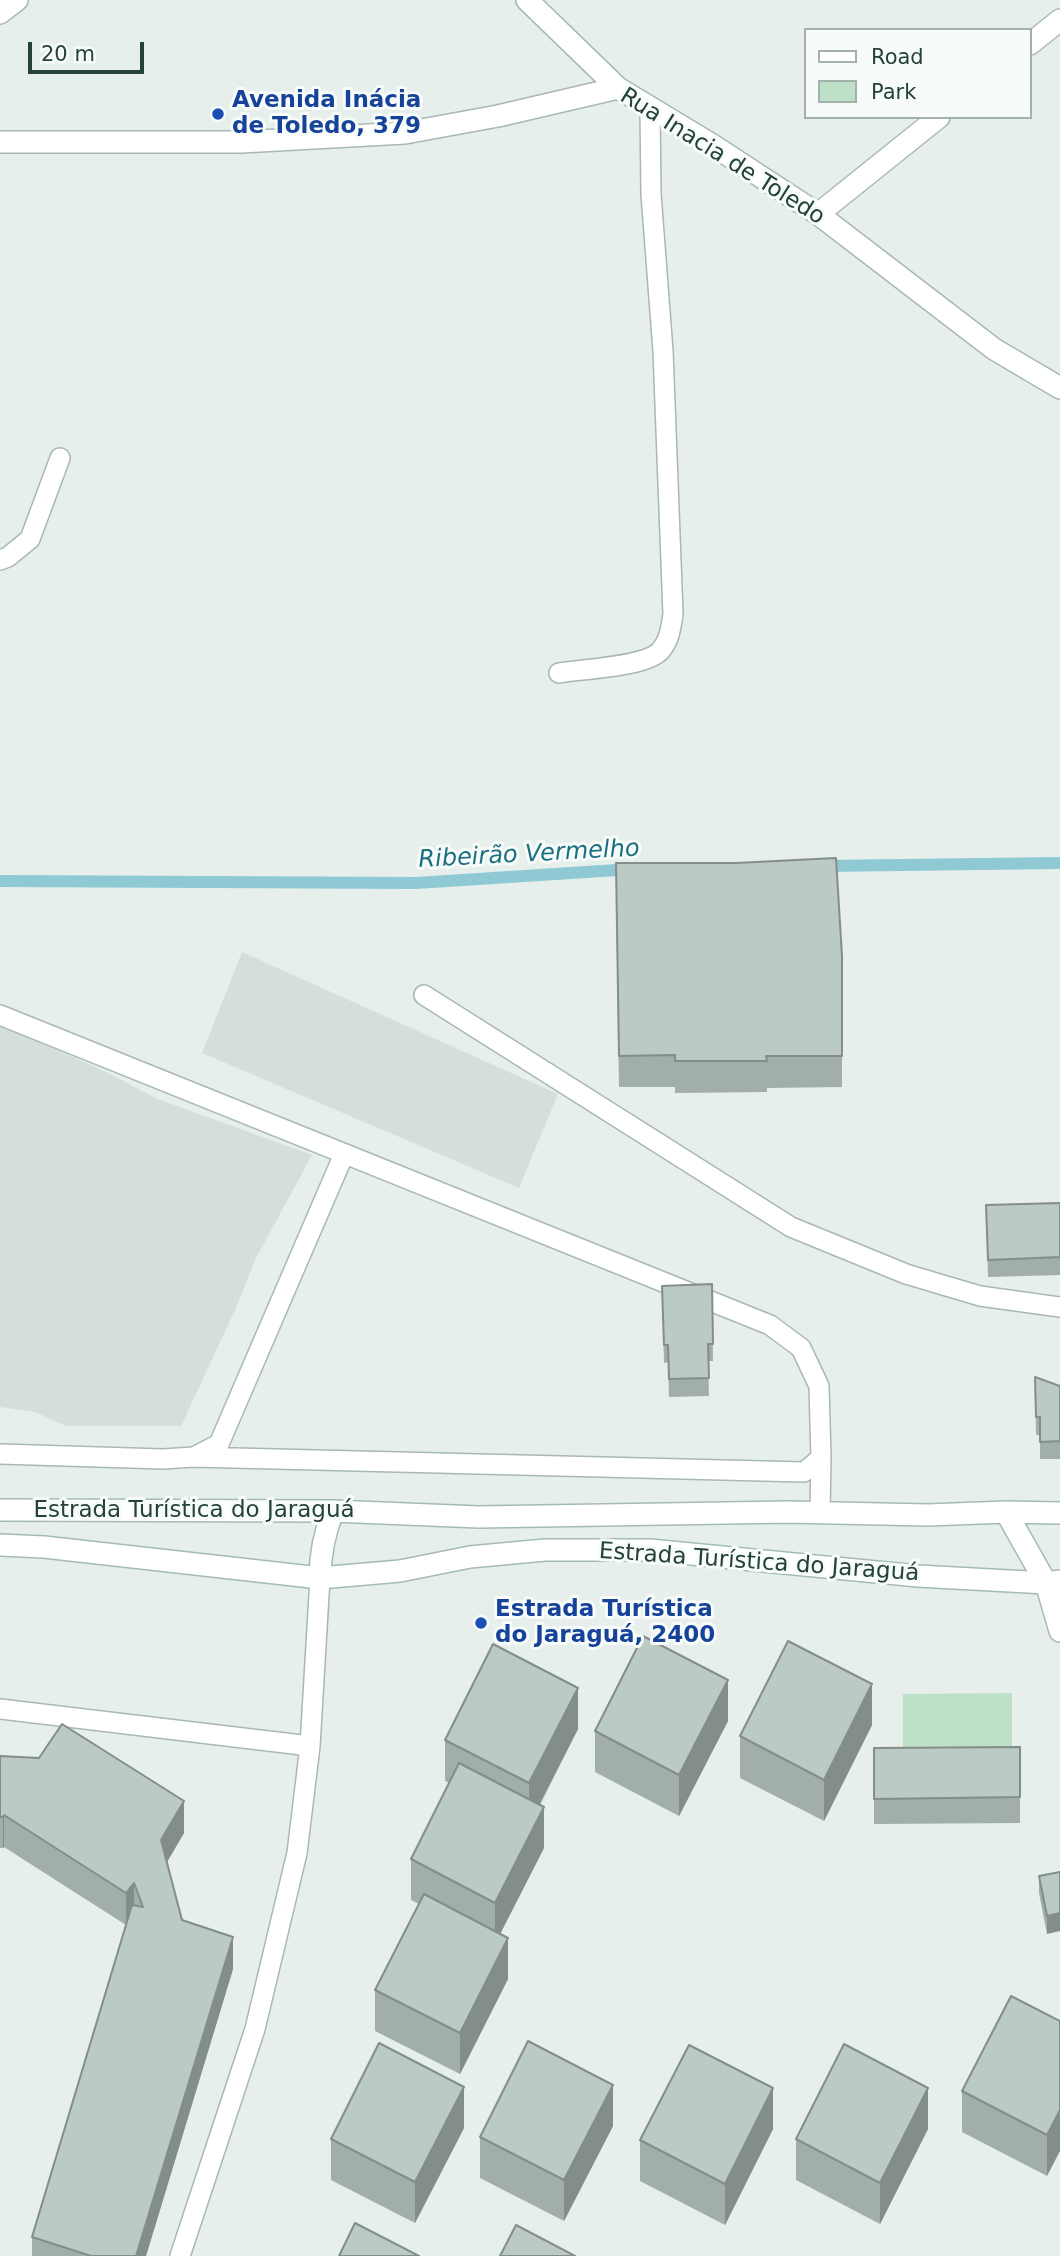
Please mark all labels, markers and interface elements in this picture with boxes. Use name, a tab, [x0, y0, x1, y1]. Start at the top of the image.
scale bar	[32, 28, 147, 72]
legend	[804, 28, 1032, 119]
text: 20 m	[41, 42, 95, 66]
text: Road	[871, 45, 924, 69]
text: Park	[871, 80, 916, 104]
street label: Rua Inacia de Toledo	[614, 83, 830, 231]
place label: Avenida Inácia de Toledo, 379	[232, 87, 421, 141]
marker: Avenida Inácia de Toledo, 379	[210, 106, 226, 122]
water label: Ribeirão Vermelho	[418, 835, 640, 875]
street label: Estrada Turística do Jaraguá	[33, 1497, 355, 1525]
street label: Estrada Turística do Jaraguá	[598, 1538, 920, 1588]
place label: Estrada Turística do Jaraguá, 2400	[495, 1596, 715, 1650]
marker: Estrada Turística do Jaraguá, 2400	[473, 1615, 489, 1631]

